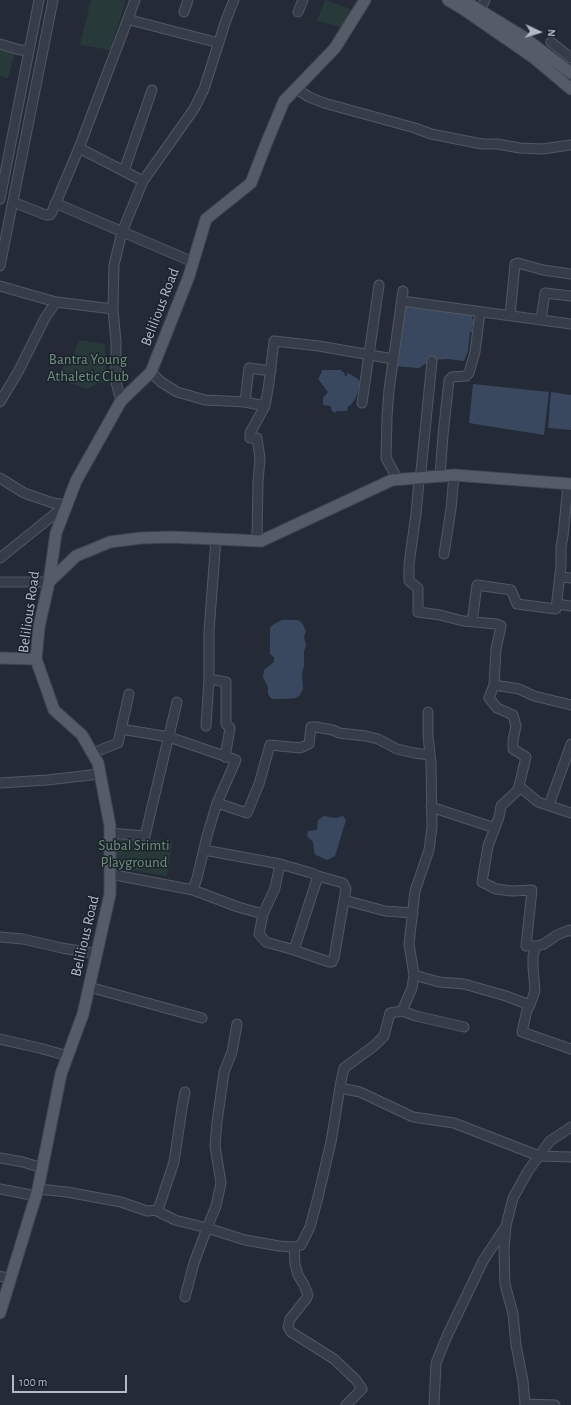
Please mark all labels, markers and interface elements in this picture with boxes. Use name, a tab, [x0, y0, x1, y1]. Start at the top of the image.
north arrow	[519, 12, 559, 52]
text: N	[546, 29, 557, 37]
street label: Belilious Road	[137, 265, 183, 349]
park label: Bantra Young Athaletic Club	[47, 350, 129, 385]
street label: Belilious Road	[14, 570, 44, 654]
park label: Subal Srimti Playground	[98, 836, 170, 871]
street label: Belilious Road	[67, 894, 103, 978]
scale bar	[14, 1367, 129, 1393]
text: 100 m	[19, 1376, 47, 1388]

